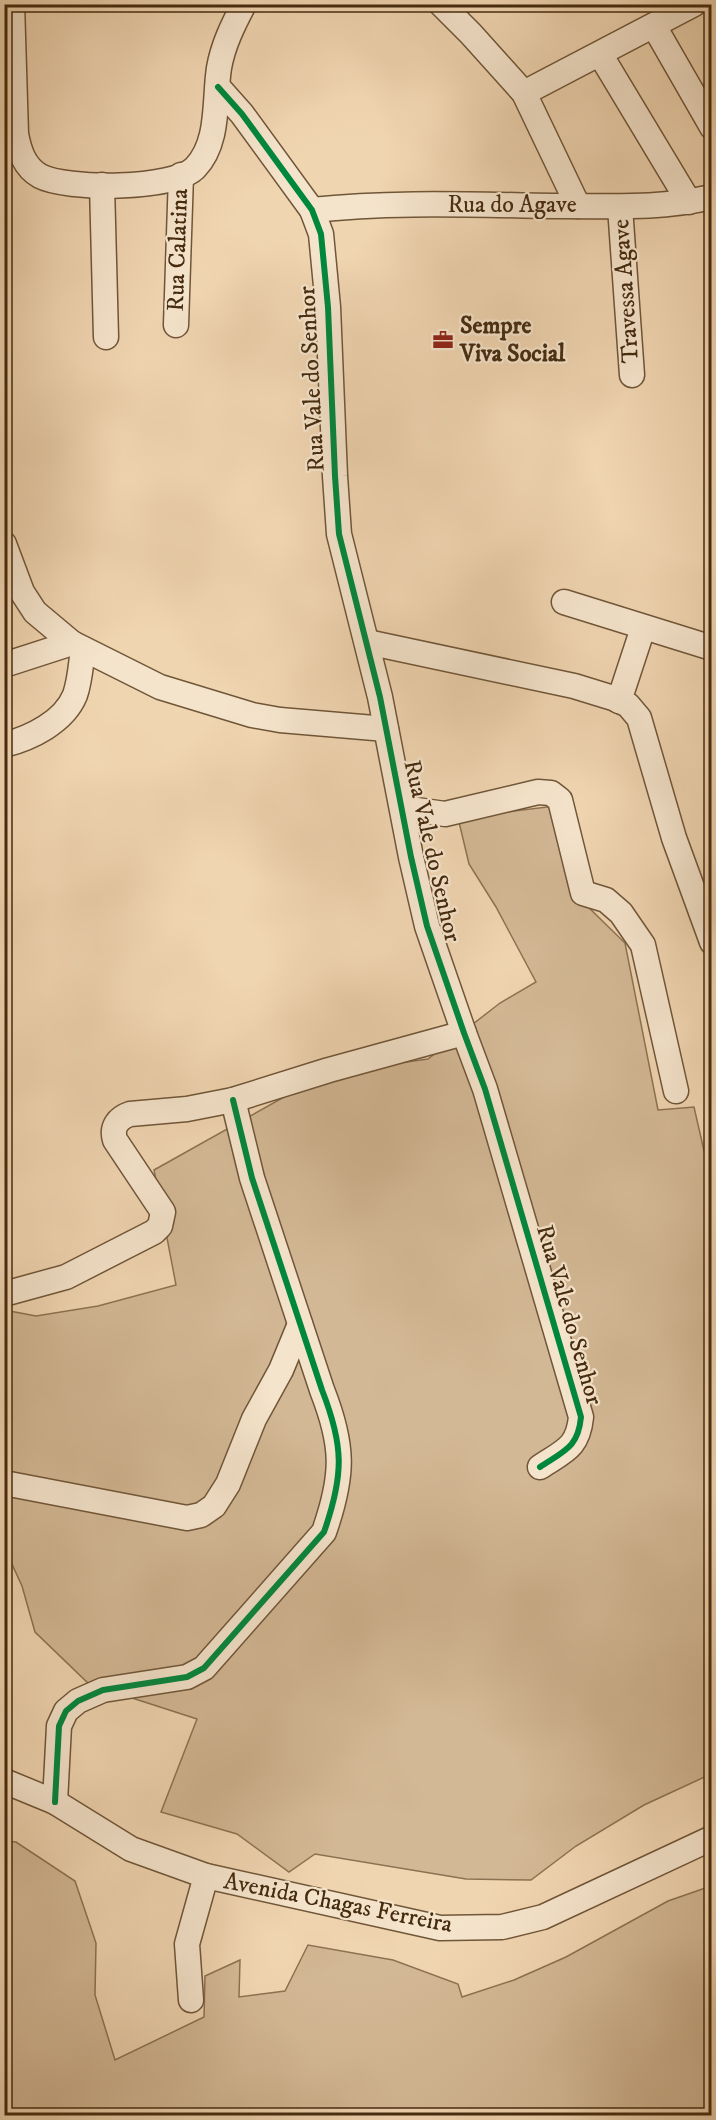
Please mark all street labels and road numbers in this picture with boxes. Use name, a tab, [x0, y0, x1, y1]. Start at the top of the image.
street label: Rua Calatina	[161, 187, 195, 312]
street label: Rua do Agave	[447, 190, 577, 220]
street label: Travessa Agave	[606, 218, 646, 364]
street label: Rua Vale do Senhor	[292, 285, 332, 473]
street label: Rua Vale do Senhor	[396, 757, 468, 945]
street label: Rua Vale do Senhor	[529, 1222, 609, 1409]
street label: Avenida Chagas Ferreira	[221, 1866, 456, 1940]

